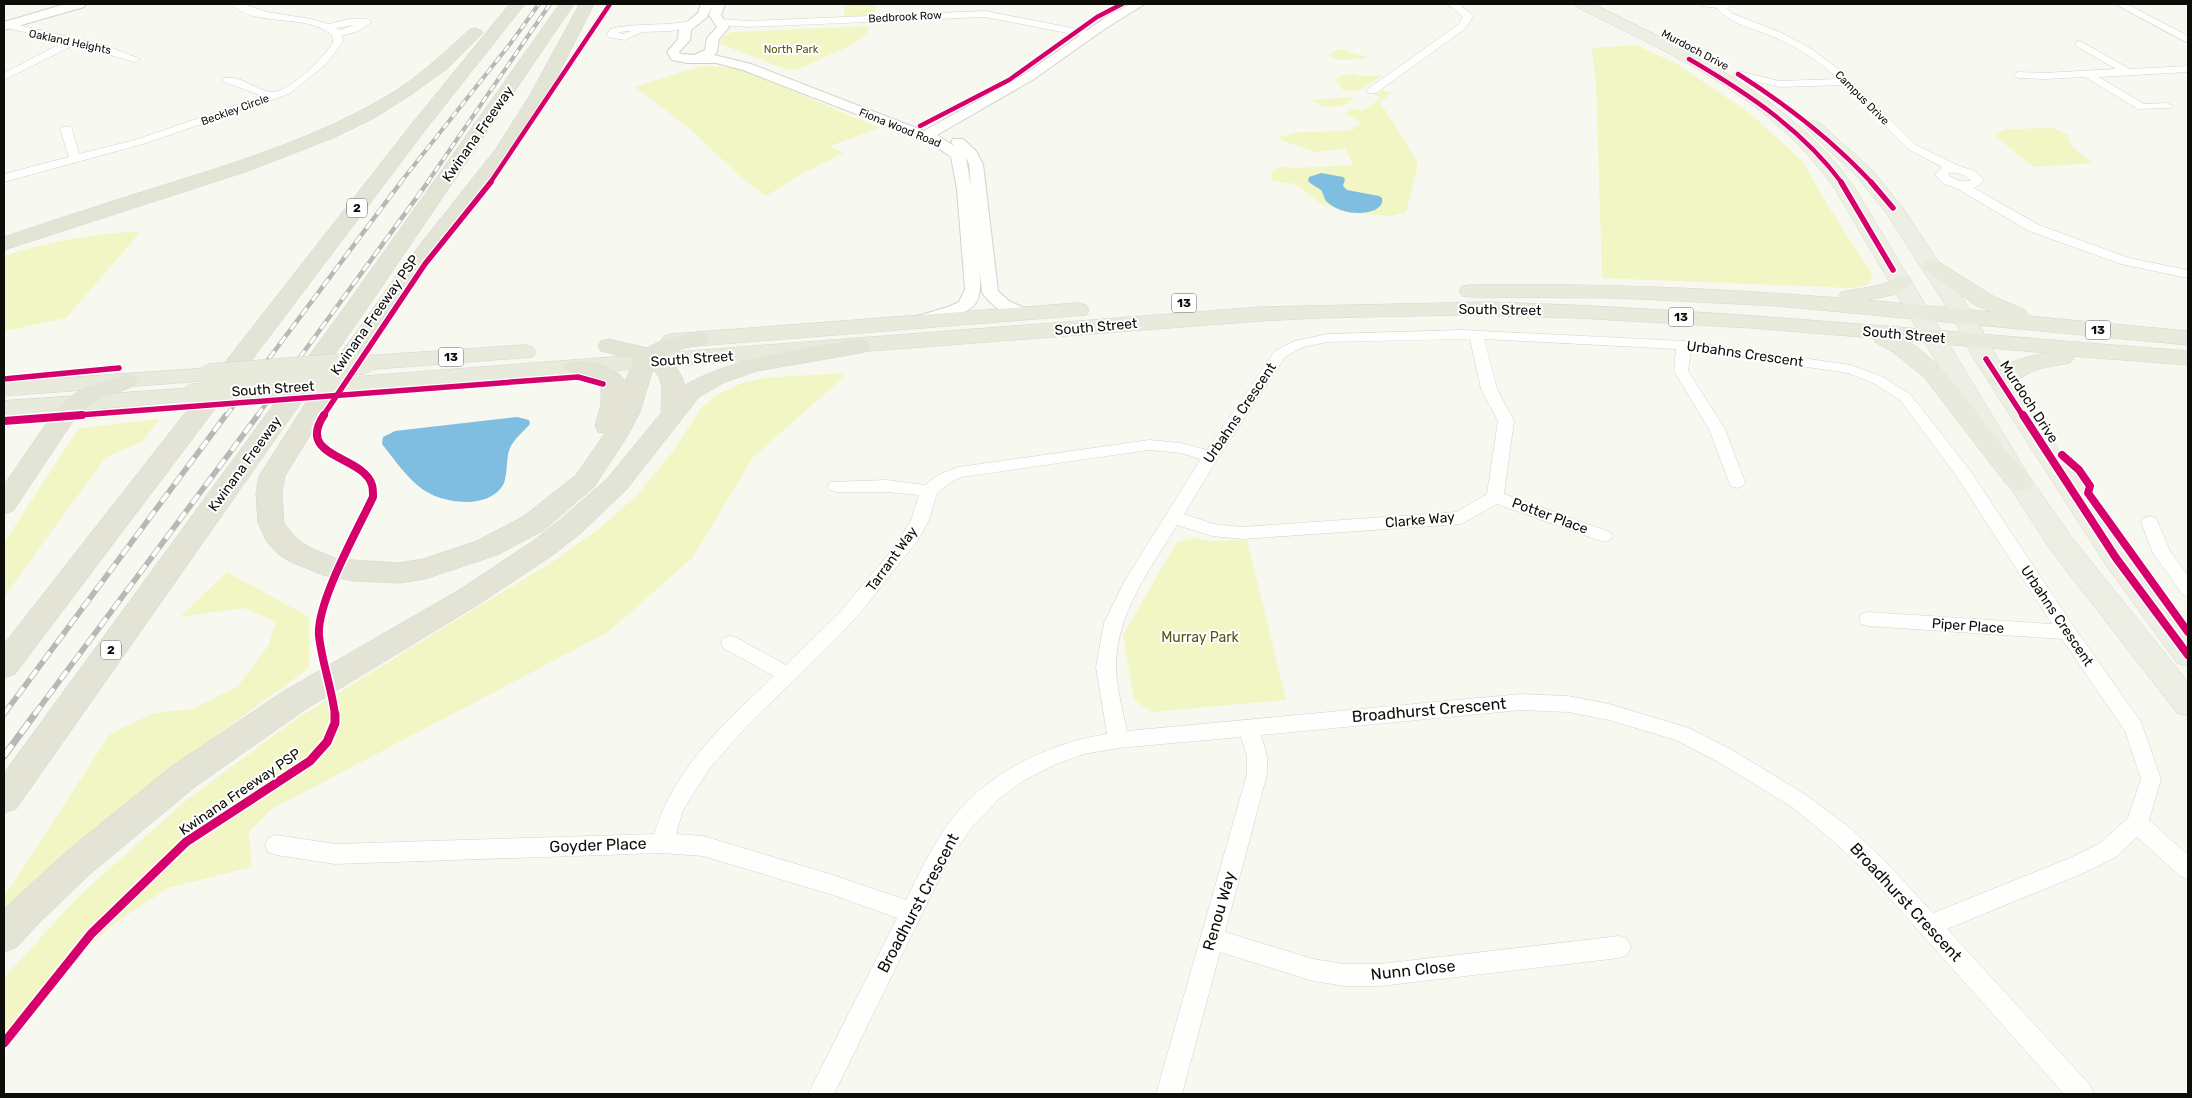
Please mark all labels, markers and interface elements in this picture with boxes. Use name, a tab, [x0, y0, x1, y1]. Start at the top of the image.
street label: Bedbrook Row	[868, 9, 942, 25]
street label: Oakland Heights	[28, 27, 113, 57]
street label: Murdoch Drive	[1659, 27, 1731, 73]
park label: North Park	[764, 43, 819, 56]
street label: Campus Drive	[1832, 68, 1892, 128]
street label: Kwinana Freeway	[439, 83, 518, 185]
street label: Beckley Circle	[199, 92, 271, 128]
street label: Fiona Wood Road	[857, 106, 943, 150]
road number: 2	[347, 198, 367, 218]
street label: Kwinana Freeway PSP	[327, 252, 423, 378]
road number: 13	[1172, 294, 1196, 312]
street label: South Street	[1458, 301, 1542, 319]
road number: 13	[1668, 308, 1694, 326]
street label: South Street	[1054, 315, 1139, 339]
road number: 13	[2086, 320, 2110, 340]
street label: South Street	[1862, 323, 1947, 347]
street label: Urbahns Crescent	[1686, 337, 1805, 371]
road number: 13	[438, 348, 464, 367]
street label: South Street	[650, 348, 735, 370]
street label: Murdoch Drive	[1996, 358, 2062, 446]
street label: Urbahns Crescent	[1200, 359, 1280, 467]
street label: South Street	[231, 378, 316, 400]
street label: Kwinana Freeway	[205, 413, 285, 515]
street label: Potter Place	[1510, 494, 1591, 538]
street label: Clarke Way	[1384, 508, 1456, 532]
street label: Tarrant Way	[863, 523, 921, 595]
street label: Urbahns Crescent	[2017, 562, 2097, 670]
street label: Piper Place	[1931, 615, 2005, 637]
park label: Murray Park	[1161, 629, 1240, 646]
road number: 2	[101, 640, 121, 660]
street label: Broadhurst Crescent	[1351, 694, 1507, 726]
street label: Kwinana Freeway PSP	[176, 745, 304, 839]
street label: Broadhurst Crescent	[873, 830, 963, 976]
street label: Goyder Place	[549, 834, 647, 856]
street label: Broadhurst Crescent	[1846, 839, 1966, 965]
street label: Renou Way	[1199, 869, 1239, 953]
street label: Nunn Close	[1370, 956, 1456, 984]

